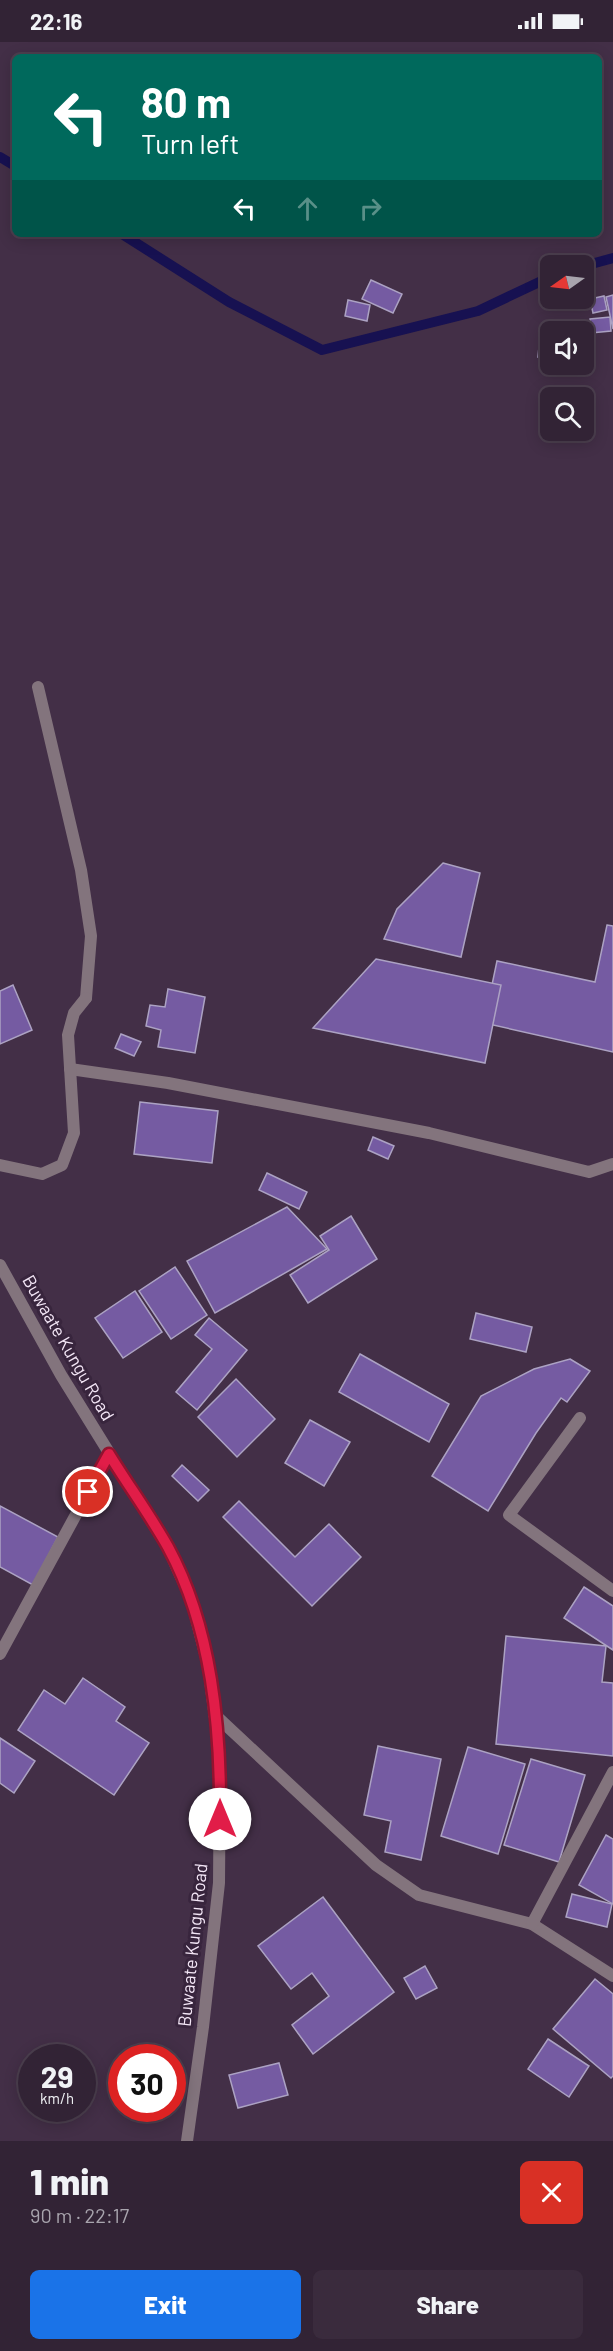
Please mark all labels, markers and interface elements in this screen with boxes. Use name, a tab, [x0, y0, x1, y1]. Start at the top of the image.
text: 22:16	[30, 8, 82, 34]
text: 80 m	[141, 76, 231, 126]
icon: left	[42, 78, 120, 156]
text: Turn left	[141, 127, 239, 159]
icon: left	[228, 192, 261, 225]
icon: ahead	[291, 192, 324, 225]
icon: right	[354, 192, 387, 225]
north arrow	[540, 255, 594, 309]
map controls	[540, 255, 594, 441]
button: sound	[540, 321, 594, 375]
button: search	[540, 387, 594, 441]
street label: Buwaate Kungu Road	[18, 1271, 119, 1424]
pin	[62, 1466, 113, 1517]
icon: arrive	[71, 1475, 104, 1508]
position arrow	[188, 1787, 252, 1851]
street label: Buwaate Kungu Road	[172, 1862, 212, 2028]
speed limit sign: 30	[108, 2044, 186, 2122]
text: 29	[41, 2058, 73, 2094]
text: km/h	[40, 2089, 74, 2107]
text: 1 min	[30, 2159, 109, 2202]
button: close	[520, 2161, 583, 2224]
text: 90 m · 22:17	[30, 2203, 129, 2227]
button: Exit	[30, 2270, 301, 2339]
button: Share	[313, 2270, 583, 2339]

